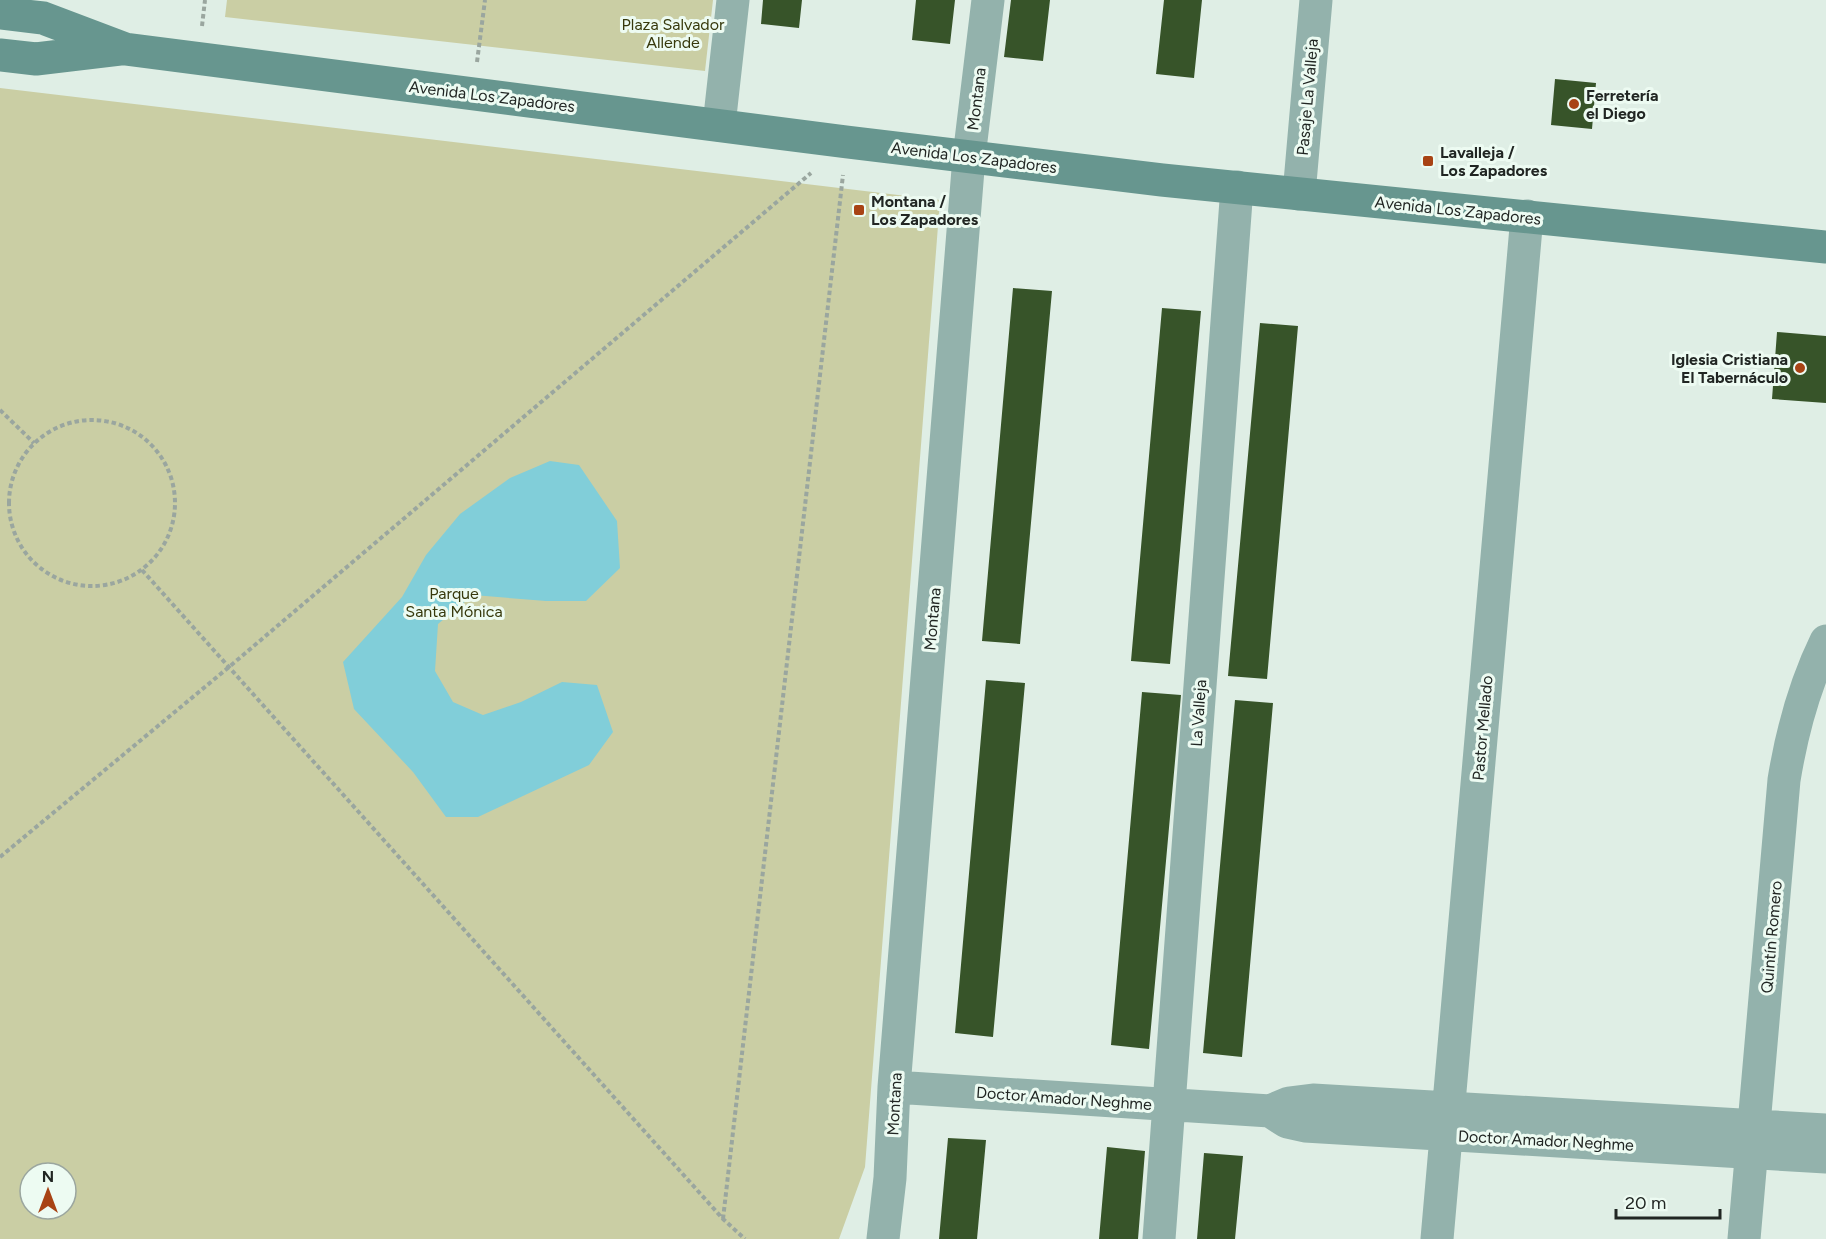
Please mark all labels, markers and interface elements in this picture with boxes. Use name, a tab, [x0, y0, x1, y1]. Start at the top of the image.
park label: Plaza Salvador Allende	[622, 15, 725, 52]
street label: Pasaje La Valleja	[1293, 38, 1322, 156]
street label: Montana	[963, 67, 990, 131]
street label: Avenida Los Zapadores	[408, 77, 576, 116]
place label: Ferretería el Diego	[1586, 86, 1659, 123]
marker: Ferretería el Diego	[1567, 97, 1581, 111]
street label: Avenida Los Zapadores	[890, 138, 1058, 177]
place label: Lavalleja / Los Zapadores	[1440, 143, 1548, 180]
marker: Lavalleja / Los Zapadores	[1421, 154, 1435, 168]
place label: Montana / Los Zapadores	[871, 192, 979, 229]
street label: Avenida Los Zapadores	[1374, 192, 1542, 229]
marker: Montana / Los Zapadores	[852, 203, 866, 217]
place label: Iglesia Cristiana El Tabernáculo	[1671, 350, 1788, 387]
marker: Iglesia Cristiana El Tabernáculo	[1793, 361, 1807, 375]
park label: Parque Santa Mónica	[405, 584, 503, 621]
street label: Montana	[920, 587, 945, 651]
street label: Pastor Mellado	[1468, 675, 1497, 781]
street label: La Valleja	[1187, 679, 1210, 747]
street label: Quintín Romero	[1757, 880, 1786, 994]
street label: Montana	[883, 1072, 906, 1136]
street label: Doctor Amador Neghme	[976, 1083, 1153, 1114]
street label: Doctor Amador Neghme	[1458, 1126, 1635, 1155]
north arrow	[18, 1161, 78, 1221]
text: N	[42, 1167, 54, 1186]
scale bar	[1616, 1182, 1720, 1220]
text: 20 m	[1625, 1192, 1666, 1214]

